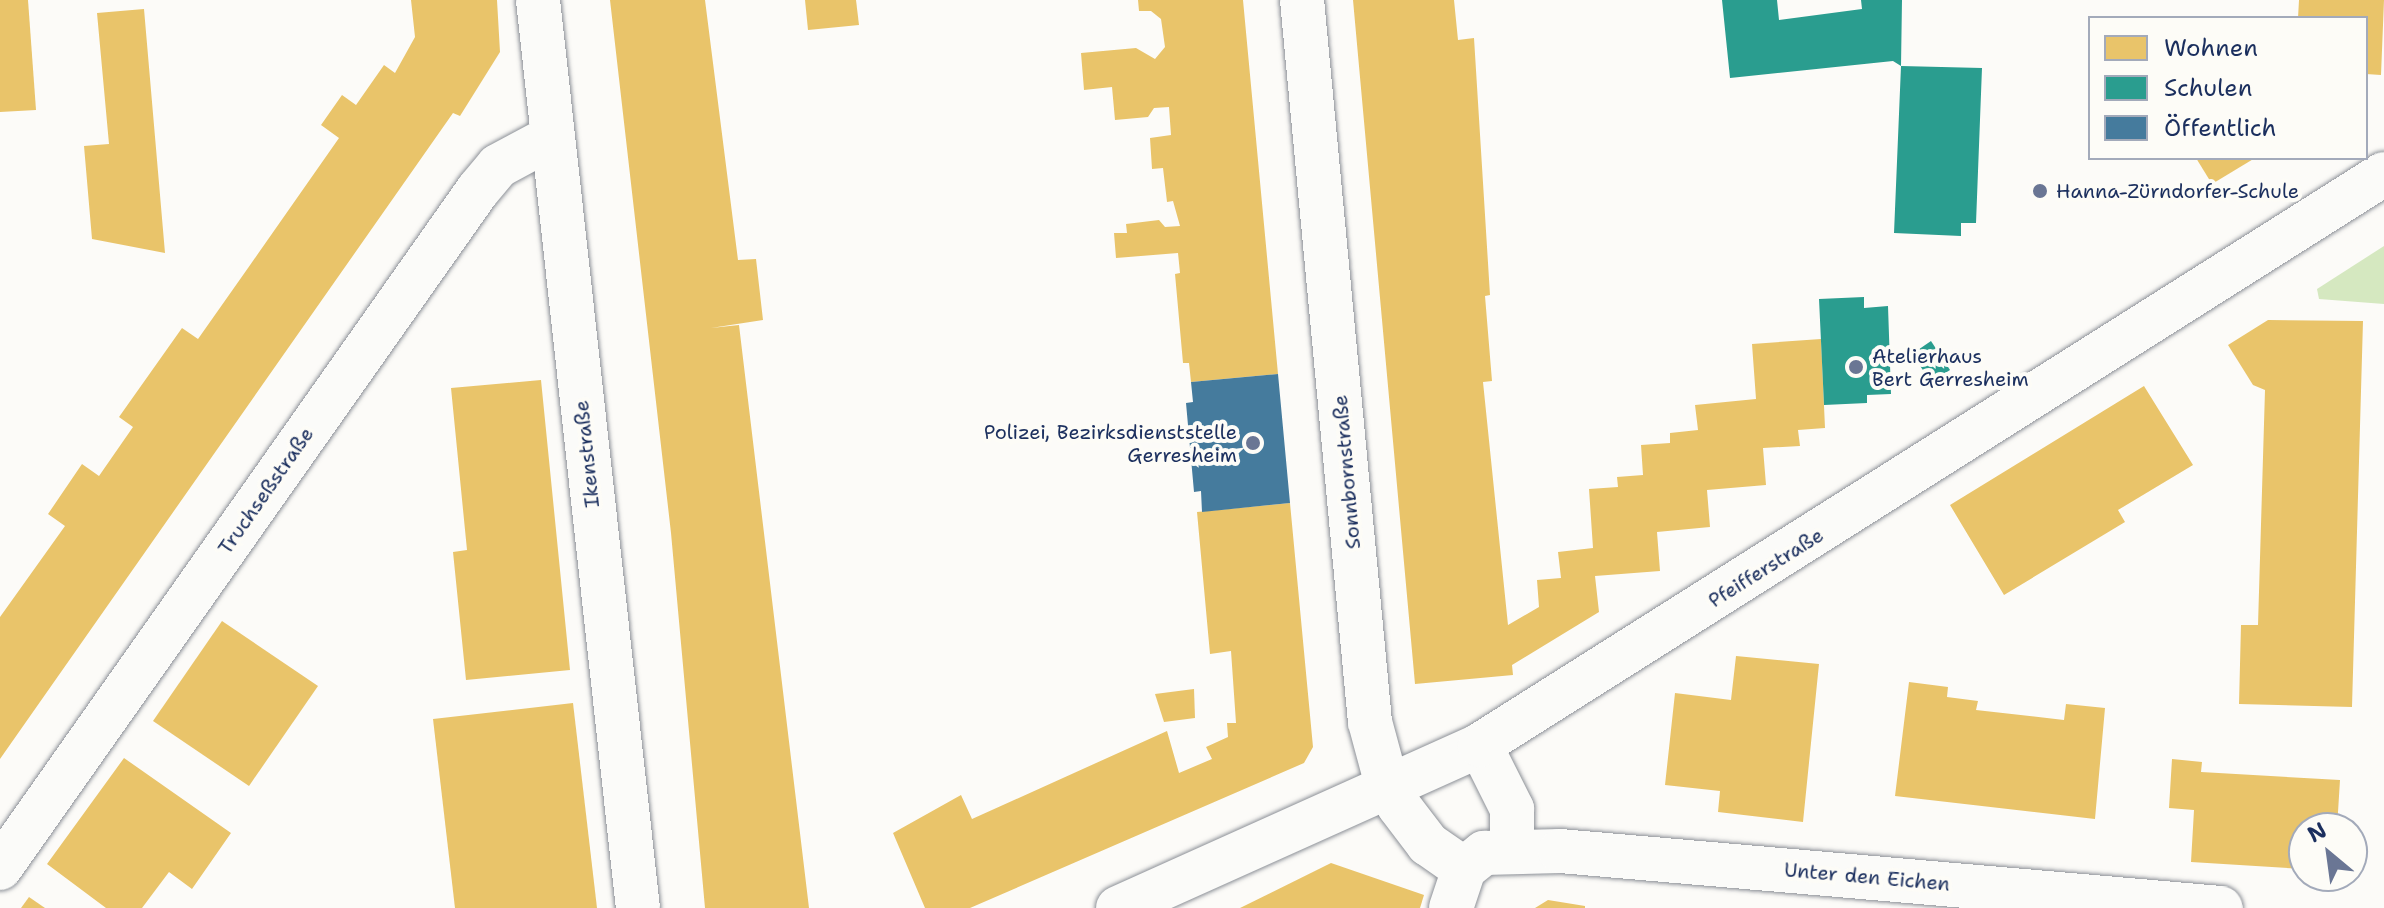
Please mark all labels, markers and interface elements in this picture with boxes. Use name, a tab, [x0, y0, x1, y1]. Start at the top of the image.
legend	[2088, 16, 2368, 160]
text: Wohnen	[2164, 32, 2258, 64]
text: Schulen	[2164, 72, 2252, 104]
text: Öffentlich	[2164, 112, 2277, 144]
place label: Hanna-Zürndorfer-Schule	[2056, 179, 2299, 203]
marker: Hanna-Zürndorfer-Schule	[2031, 182, 2049, 200]
place label: Atelierhaus Bert Gerresheim	[1872, 344, 2029, 391]
marker: Atelierhaus Bert Gerresheim	[1847, 358, 1865, 376]
street label: Sonnbornstraße	[1328, 394, 1366, 550]
street label: Ikenstraße	[569, 399, 605, 509]
place label: Polizei, Bezirksdienststelle Gerresheim	[984, 420, 1237, 467]
street label: Truchseßstraße	[213, 423, 319, 559]
marker: Polizei, Bezirksdienststelle Gerresheim	[1244, 434, 1262, 452]
street label: Pfeifferstraße	[1704, 523, 1828, 613]
north arrow	[2288, 812, 2368, 892]
text: N	[2302, 815, 2332, 849]
street label: Unter den Eichen	[1783, 858, 1951, 896]

